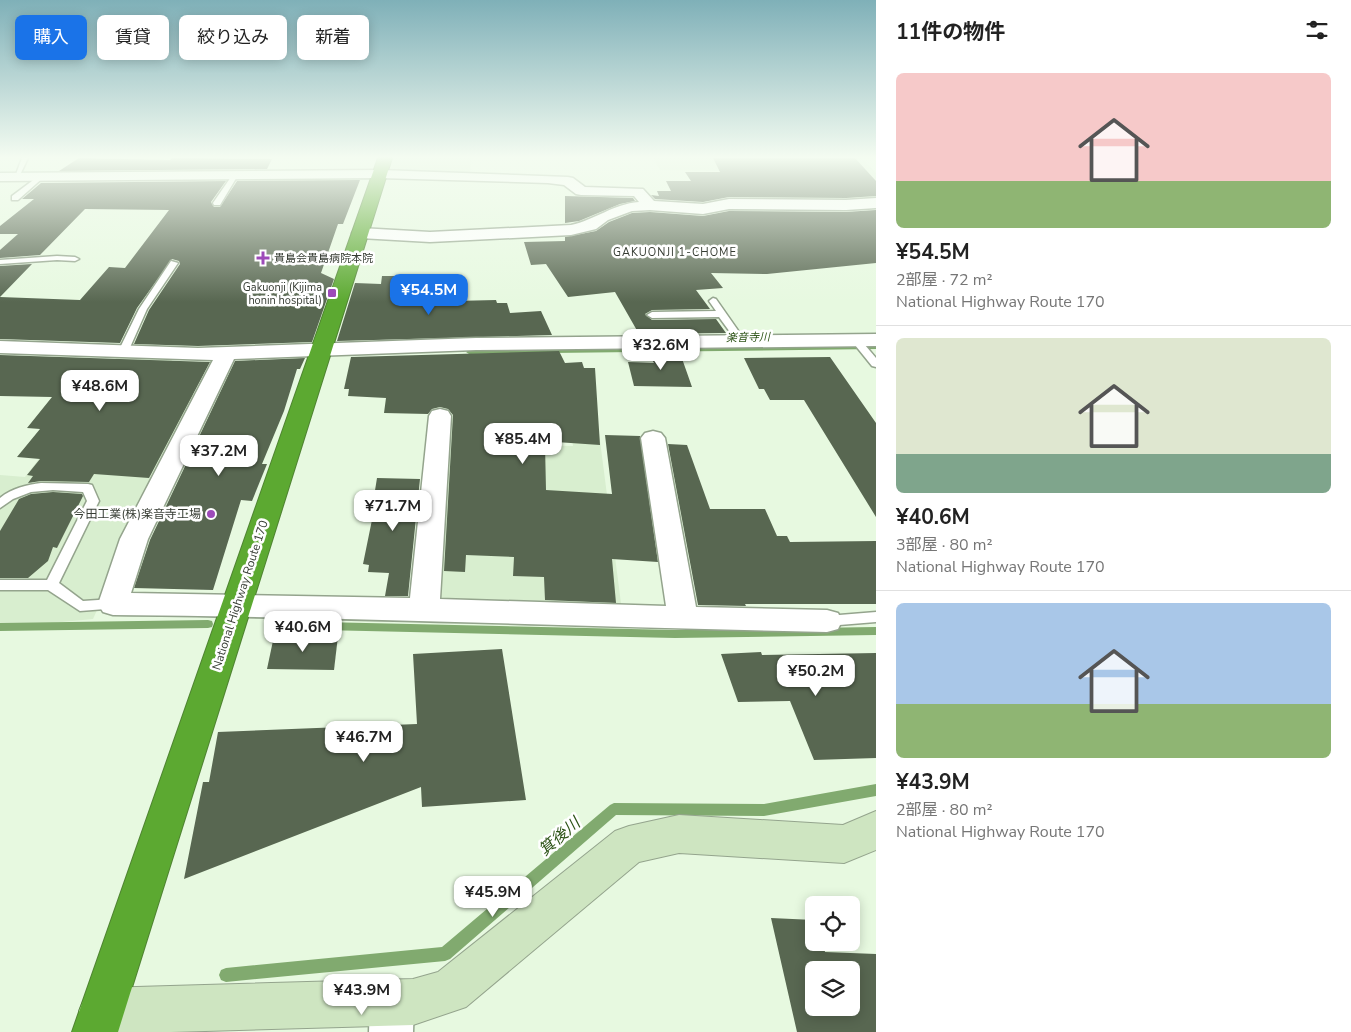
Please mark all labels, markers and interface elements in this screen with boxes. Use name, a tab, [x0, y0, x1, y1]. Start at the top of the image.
chip: 購入	[15, 15, 87, 60]
chip: 賃貸	[97, 15, 169, 60]
chip: 絞り込み	[179, 15, 287, 60]
chip: 新着	[297, 15, 369, 60]
icon: filters	[1303, 16, 1331, 44]
text: 11件の物件	[896, 18, 1005, 46]
icon: home	[1069, 105, 1159, 195]
text: ¥54.5M	[896, 238, 970, 266]
district label: GAKUONJI 1-CHOME	[613, 245, 737, 260]
marker: 貴島会貴島病院本院	[256, 251, 270, 265]
place label: 貴島会貴島病院本院	[274, 251, 373, 266]
text: 2部屋 · 72 m²	[896, 269, 993, 291]
pin: ¥54.5M	[388, 274, 470, 316]
text: ¥54.5M	[401, 279, 457, 301]
place label: Gakuonji (Kijima honin hospital)	[243, 280, 322, 308]
marker: Gakuonji (Kijima honin hospital)	[326, 287, 338, 299]
text: National Highway Route 170	[896, 291, 1105, 313]
pin: ¥32.6M	[620, 328, 702, 371]
water label: 楽音寺川	[726, 330, 771, 345]
text: ¥32.6M	[633, 334, 689, 356]
pin: ¥48.6M	[59, 370, 141, 412]
icon: home	[1069, 371, 1159, 461]
text: ¥48.6M	[72, 375, 128, 397]
pin: ¥85.4M	[482, 422, 564, 465]
text: ¥85.4M	[495, 428, 551, 450]
pin: ¥37.2M	[178, 434, 260, 477]
text: ¥37.2M	[191, 440, 247, 462]
pin: ¥71.7M	[352, 490, 434, 532]
text: ¥71.7M	[365, 495, 421, 517]
text: ¥40.6M	[896, 503, 970, 531]
place label: 今田工業(株)楽音寺工場	[73, 506, 201, 522]
marker: 今田工業(株)楽音寺工場	[205, 508, 217, 520]
street label: National Highway Route 170	[208, 518, 272, 672]
text: 3部屋 · 80 m²	[896, 534, 993, 556]
text: National Highway Route 170	[896, 556, 1105, 578]
pin: ¥40.6M	[262, 610, 344, 653]
text: ¥40.6M	[275, 616, 331, 638]
icon: home	[1069, 636, 1159, 726]
pin: ¥50.2M	[775, 654, 857, 697]
text: ¥50.2M	[788, 660, 844, 682]
pin: ¥46.7M	[323, 720, 405, 763]
text: ¥46.7M	[336, 726, 392, 748]
text: ¥43.9M	[896, 768, 970, 796]
text: 2部屋 · 80 m²	[896, 799, 993, 821]
water label: 箕後川	[534, 811, 586, 861]
text: National Highway Route 170	[896, 821, 1105, 843]
pin: ¥45.9M	[452, 876, 534, 918]
text: ¥45.9M	[465, 881, 521, 903]
map controls	[805, 896, 860, 1016]
button: locate	[805, 896, 860, 951]
button: layers	[805, 961, 860, 1016]
pin: ¥43.9M	[321, 974, 403, 1016]
text: ¥43.9M	[334, 979, 390, 1001]

